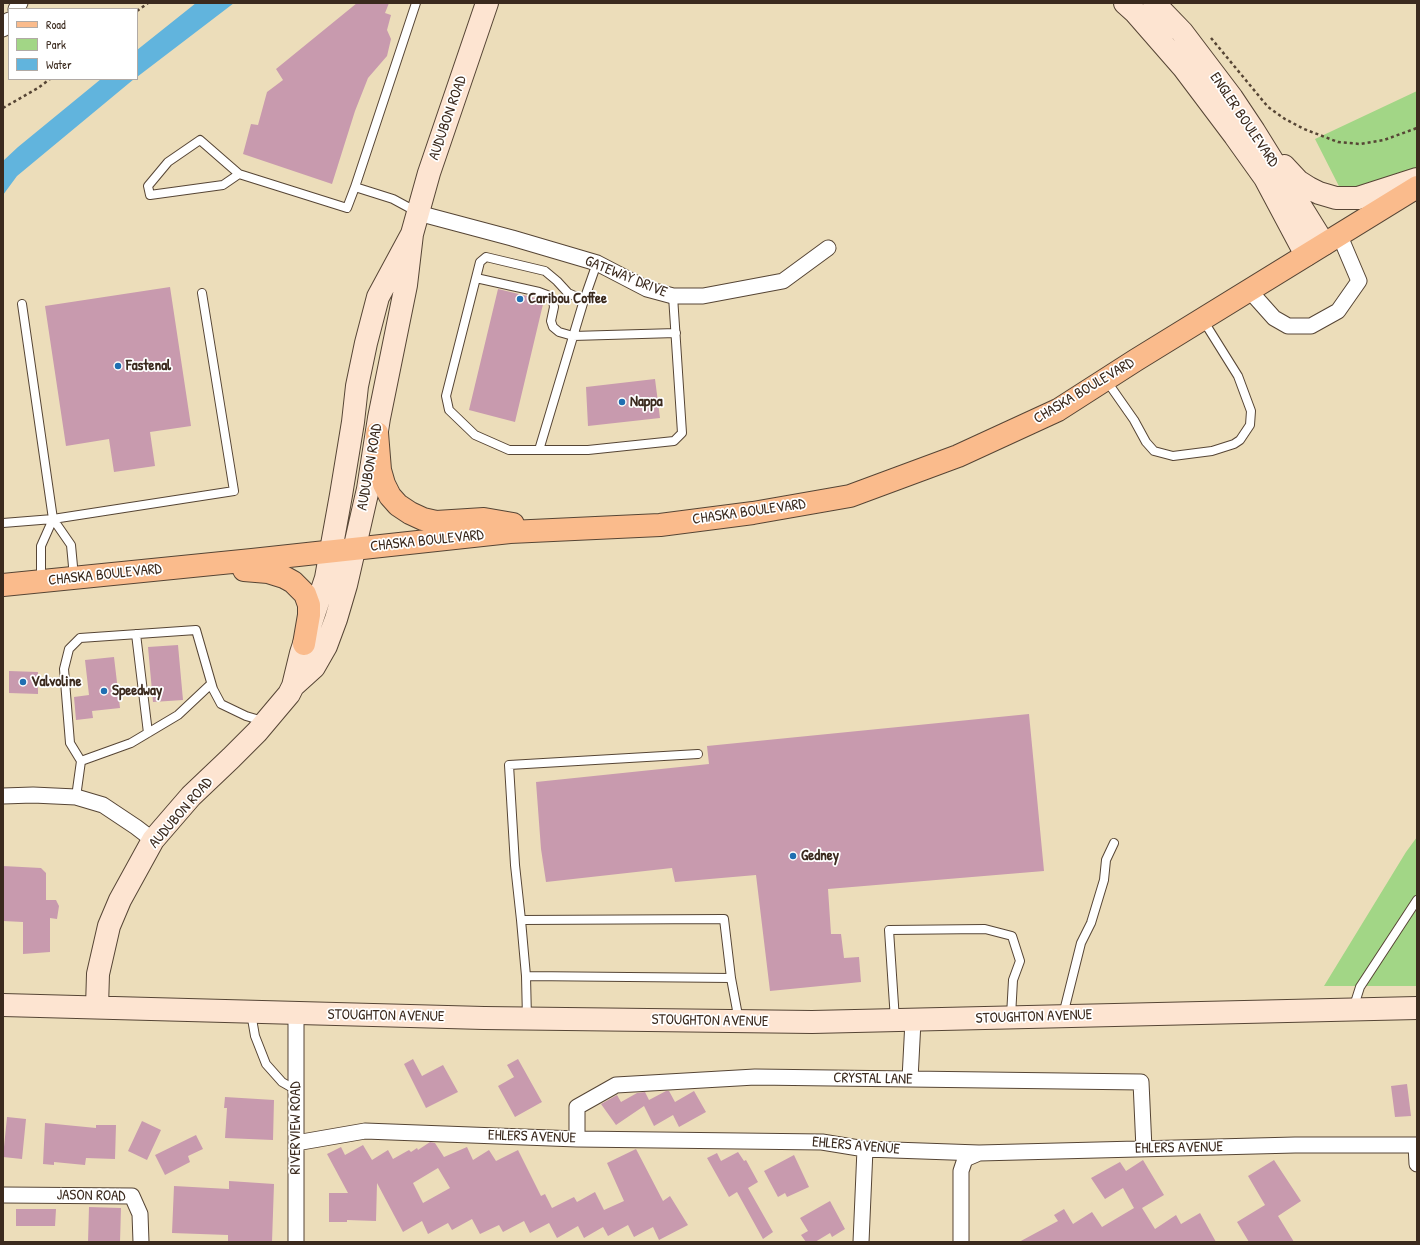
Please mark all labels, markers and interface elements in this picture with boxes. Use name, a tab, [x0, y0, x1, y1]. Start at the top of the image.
legend	[8, 8, 138, 80]
text: Road	[46, 16, 66, 33]
text: Park	[46, 36, 66, 53]
text: Water	[46, 56, 72, 73]
street label: ENGLER BOULEVARD	[1206, 69, 1282, 171]
street label: AUDUBON ROAD	[425, 74, 471, 162]
street label: GATEWAY DRIVE	[582, 252, 670, 302]
place label: Caribou Coffee	[528, 290, 607, 308]
marker: Caribou Coffee	[515, 294, 525, 304]
street label: CHASKA BOULEVARD	[1030, 354, 1138, 428]
place label: Fastenal	[126, 357, 171, 375]
marker: Fastenal	[113, 361, 123, 371]
place label: Nappa	[630, 393, 663, 411]
marker: Nappa	[617, 397, 627, 407]
street label: AUDUBON ROAD	[354, 422, 386, 512]
street label: CHASKA BOULEVARD	[691, 495, 807, 529]
street label: CHASKA BOULEVARD	[369, 526, 485, 556]
street label: CHASKA BOULEVARD	[47, 560, 163, 590]
place label: Valvoline	[31, 673, 81, 691]
marker: Valvoline	[18, 677, 28, 687]
place label: Speedway	[112, 682, 162, 700]
marker: Speedway	[99, 686, 109, 696]
street label: AUDUBON ROAD	[145, 774, 217, 852]
place label: Gedney	[801, 847, 839, 865]
marker: Gedney	[788, 851, 798, 861]
street label: STOUGHTON AVENUE	[327, 1006, 445, 1026]
street label: STOUGHTON AVENUE	[975, 1006, 1093, 1028]
street label: STOUGHTON AVENUE	[651, 1011, 769, 1031]
street label: CRYSTAL LANE	[833, 1069, 913, 1089]
street label: RIVERVIEW ROAD	[287, 1081, 305, 1175]
street label: EHLERS AVENUE	[488, 1126, 576, 1148]
street label: EHLERS AVENUE	[811, 1133, 901, 1159]
street label: EHLERS AVENUE	[1135, 1138, 1223, 1158]
street label: JASON ROAD	[56, 1186, 126, 1206]

